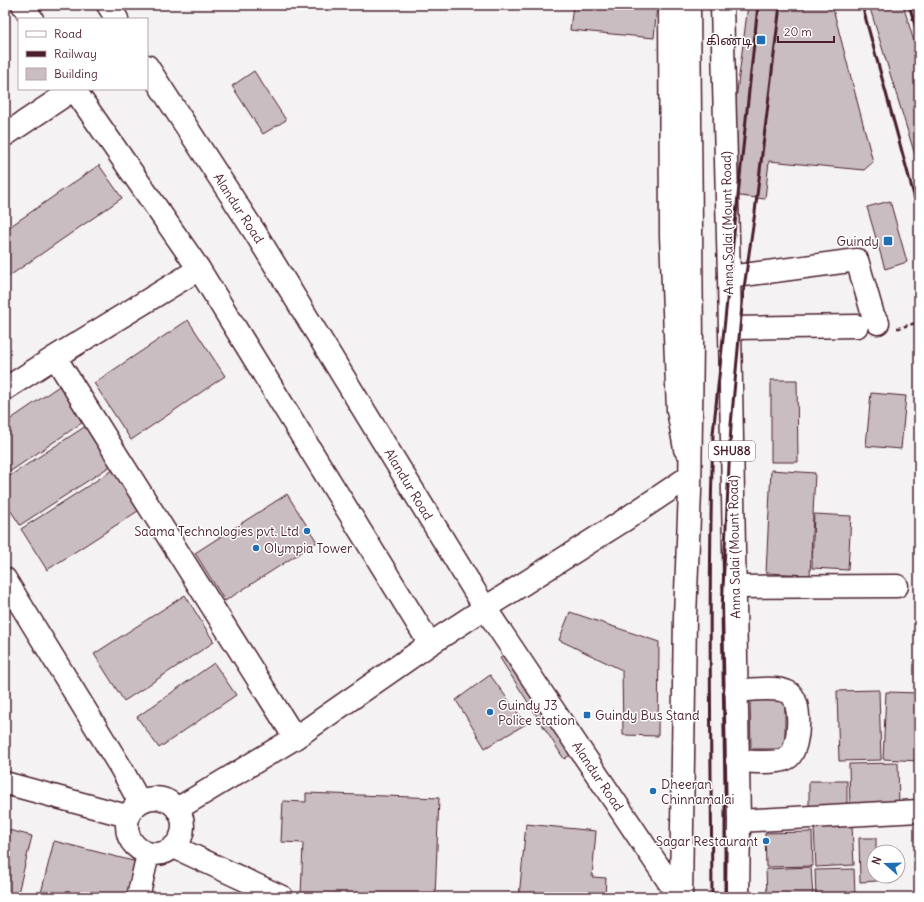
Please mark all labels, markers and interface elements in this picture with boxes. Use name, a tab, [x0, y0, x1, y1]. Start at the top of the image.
legend	[18, 18, 148, 90]
scale bar	[778, 18, 834, 44]
text: 20 m	[784, 24, 812, 39]
text: Road	[54, 26, 82, 41]
place label: கிண்டி	[706, 32, 753, 49]
marker: கிண்டி	[755, 34, 767, 46]
text: Railway	[54, 46, 97, 61]
text: Building	[54, 66, 98, 81]
street label: Anna Salai (Mount Road)	[718, 151, 737, 295]
street label: Alandur Road	[210, 170, 268, 247]
place label: Guindy	[837, 233, 879, 250]
marker: Guindy	[882, 235, 894, 247]
road number: SHU88	[709, 441, 755, 461]
street label: Alandur Road	[381, 445, 437, 523]
street label: Anna Salai (Mount Road)	[725, 475, 744, 619]
place label: Saama Technologies pvt. Ltd	[134, 523, 299, 540]
marker: Saama Technologies pvt. Ltd	[302, 526, 312, 536]
place label: Olympia Tower	[264, 540, 353, 557]
marker: Olympia Tower	[251, 543, 261, 553]
place label: Guindy J3 Police station	[498, 697, 575, 729]
marker: Guindy J3 Police station	[485, 707, 495, 717]
place label: Guindy Bus Stand	[595, 707, 700, 724]
marker: Guindy Bus Stand	[582, 710, 592, 720]
street label: Alandur Road	[568, 738, 627, 815]
place label: Dheeran Chinnamalai	[661, 776, 735, 808]
marker: Dheeran Chinnamalai	[648, 786, 658, 796]
place label: Sagar Restaurant	[656, 833, 759, 850]
marker: Sagar Restaurant	[761, 836, 771, 846]
north arrow	[866, 844, 906, 884]
text: N	[869, 855, 884, 867]

